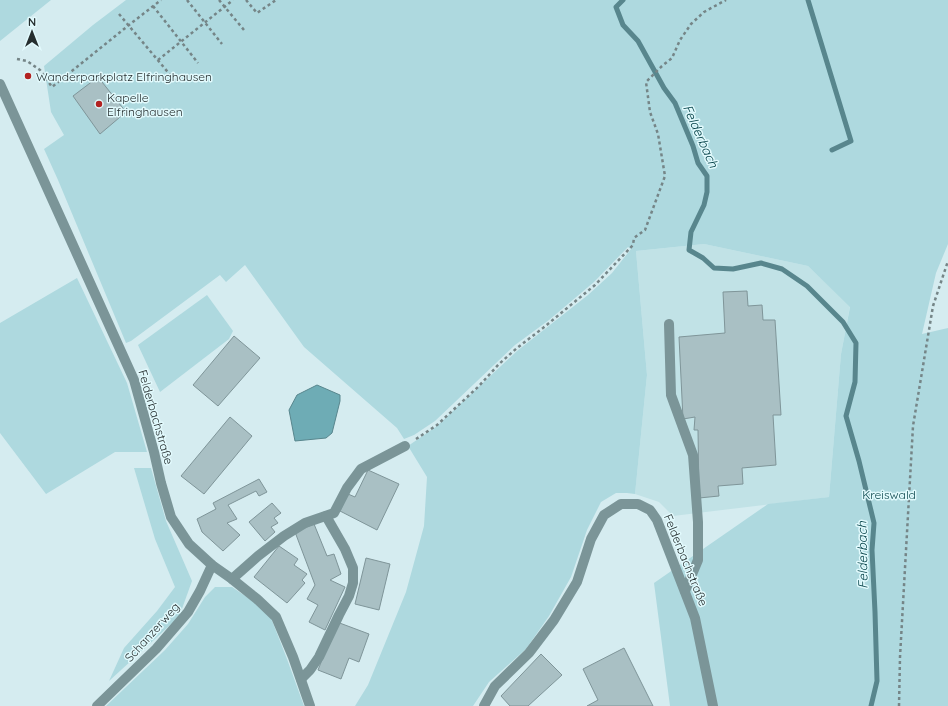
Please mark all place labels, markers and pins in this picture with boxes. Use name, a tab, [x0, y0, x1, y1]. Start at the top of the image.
place label: Wanderparkplatz Elfringhausen	[36, 69, 212, 84]
marker: Wanderparkplatz Elfringhausen	[23, 71, 33, 81]
place label: Kapelle Elfringhausen	[107, 90, 183, 119]
marker: Kapelle Elfringhausen	[94, 99, 104, 109]

